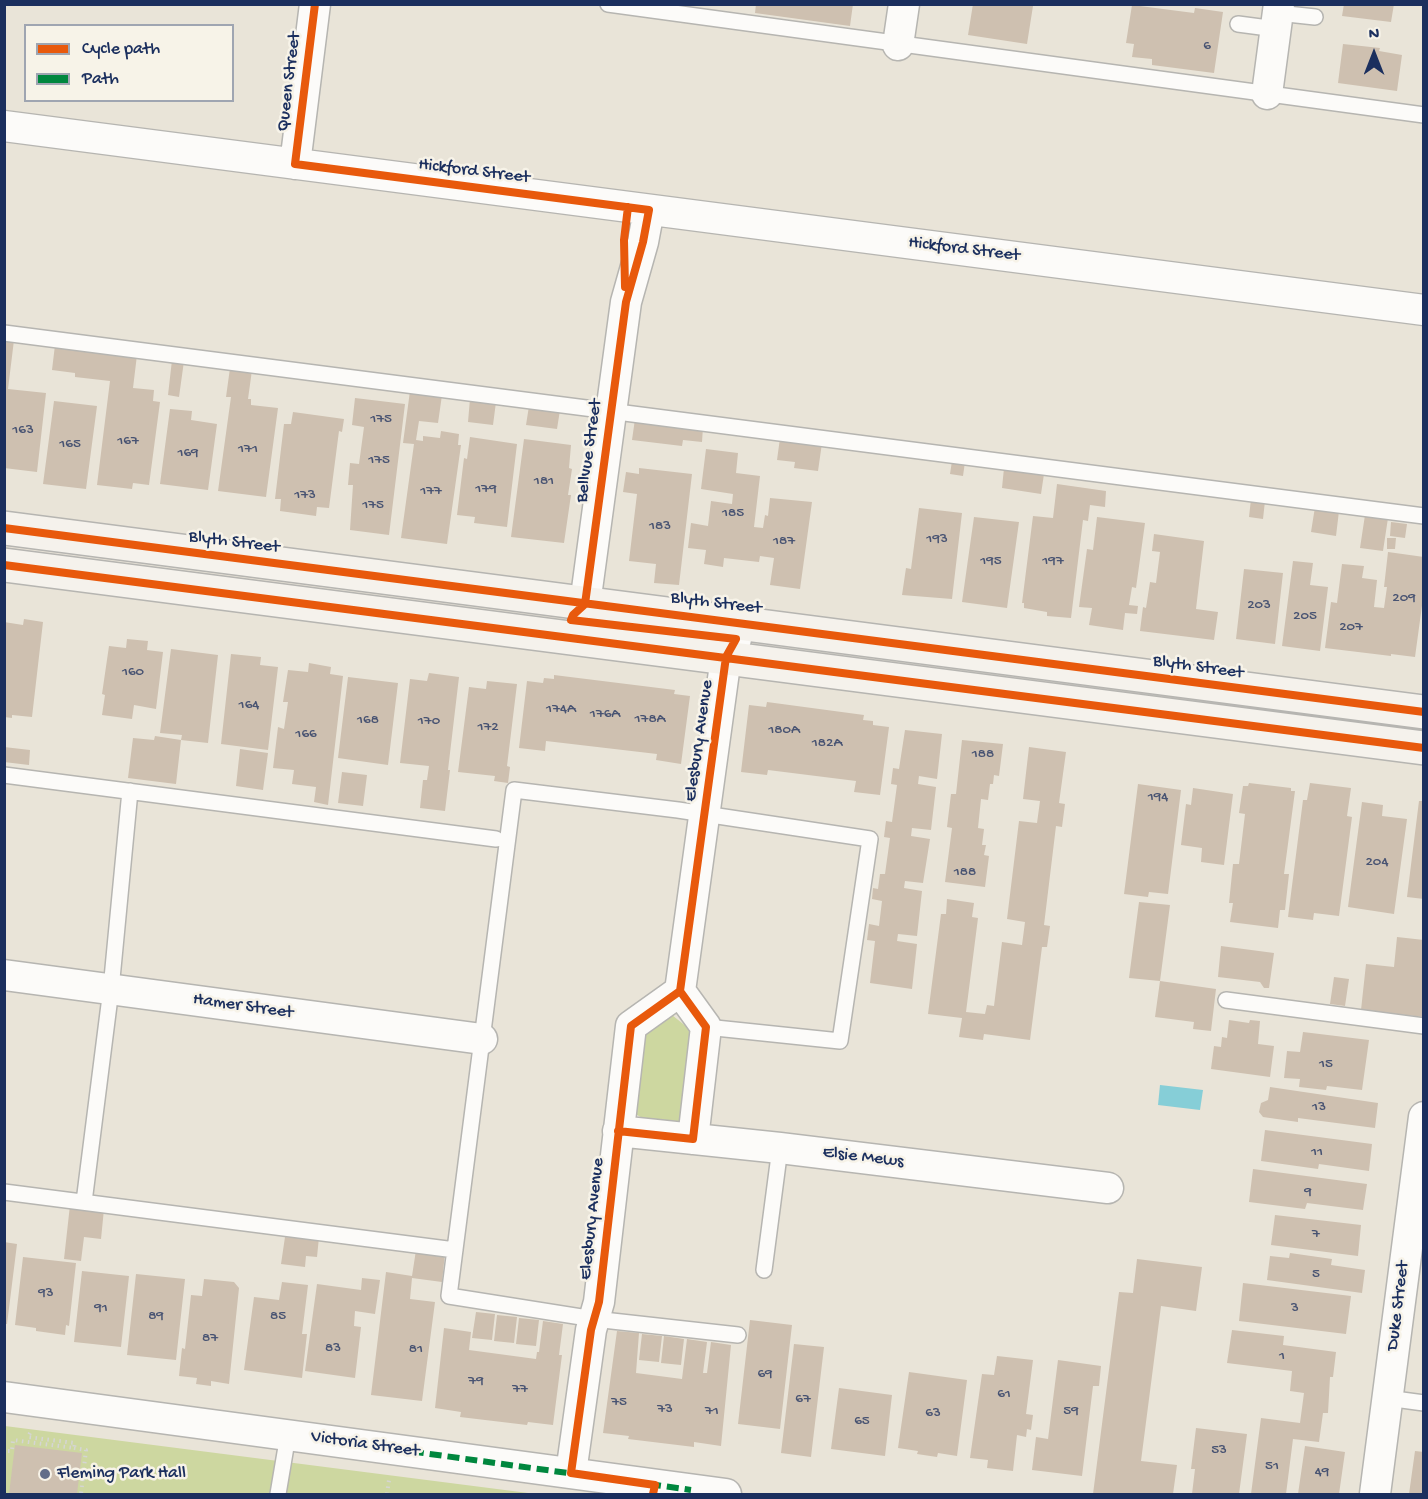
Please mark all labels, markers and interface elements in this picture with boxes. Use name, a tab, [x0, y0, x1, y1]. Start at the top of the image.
legend	[24, 24, 234, 102]
north arrow	[1344, 24, 1404, 84]
text: N	[1369, 26, 1379, 45]
street label: Queen Street	[273, 31, 307, 133]
house number: 6	[1203, 38, 1211, 56]
text: Cycle path	[82, 39, 160, 60]
text: Path	[82, 69, 119, 90]
street label: Hickford Street	[417, 154, 531, 190]
street label: Hickford Street	[907, 232, 1021, 268]
street label: Bellvue Street	[572, 398, 608, 504]
house number: 175	[370, 411, 392, 429]
house number: 163	[12, 422, 34, 440]
house number: 167	[117, 433, 139, 451]
house number: 165	[59, 436, 81, 454]
house number: 171	[238, 441, 258, 459]
house number: 169	[177, 445, 199, 463]
house number: 175	[368, 452, 390, 470]
house number: 181	[534, 473, 554, 491]
house number: 179	[475, 481, 497, 499]
house number: 177	[420, 483, 442, 501]
house number: 173	[294, 487, 316, 505]
house number: 175	[362, 497, 384, 515]
house number: 185	[722, 505, 744, 523]
house number: 183	[649, 518, 671, 536]
street label: Blyth Street	[187, 527, 281, 559]
house number: 193	[926, 531, 948, 549]
house number: 187	[773, 533, 795, 551]
house number: 195	[980, 553, 1002, 571]
house number: 197	[1042, 553, 1064, 571]
street label: Blyth Street	[669, 588, 763, 620]
house number: 209	[1392, 590, 1416, 608]
house number: 203	[1247, 597, 1271, 615]
house number: 205	[1293, 608, 1317, 626]
house number: 207	[1339, 619, 1363, 637]
street label: Blyth Street	[1151, 651, 1245, 685]
house number: 160	[122, 664, 144, 682]
street label: Elesbury Avenue	[681, 679, 719, 803]
house number: 164	[239, 697, 259, 715]
house number: 174A	[546, 701, 576, 719]
house number: 176A	[590, 706, 620, 724]
house number: 178A	[635, 711, 665, 729]
house number: 168	[357, 712, 379, 730]
house number: 170	[418, 713, 440, 731]
house number: 172	[477, 719, 499, 737]
house number: 180A	[768, 722, 800, 740]
house number: 166	[295, 726, 317, 744]
house number: 182A	[812, 735, 842, 753]
house number: 188	[972, 746, 994, 764]
house number: 194	[1148, 789, 1168, 807]
house number: 204	[1366, 854, 1388, 872]
house number: 188	[954, 864, 976, 882]
street label: Hamer Street	[192, 989, 294, 1025]
house number: 15	[1319, 1056, 1333, 1074]
house number: 13	[1312, 1099, 1326, 1117]
street label: Elsie Mews	[821, 1142, 905, 1174]
house number: 11	[1311, 1144, 1323, 1162]
street label: Elesbury Avenue	[576, 1157, 610, 1281]
house number: 9	[1304, 1184, 1312, 1202]
house number: 7	[1312, 1226, 1320, 1244]
street label: Duke Street	[1383, 1260, 1415, 1352]
house number: 5	[1312, 1266, 1320, 1284]
house number: 93	[38, 1285, 54, 1303]
house number: 91	[94, 1300, 108, 1318]
house number: 3	[1291, 1300, 1299, 1318]
house number: 89	[148, 1308, 164, 1326]
house number: 85	[270, 1308, 286, 1326]
house number: 87	[202, 1330, 218, 1348]
house number: 83	[325, 1340, 341, 1358]
house number: 81	[409, 1341, 423, 1359]
house number: 1	[1279, 1348, 1285, 1366]
house number: 69	[757, 1366, 773, 1384]
house number: 79	[468, 1373, 484, 1391]
house number: 77	[512, 1381, 528, 1399]
house number: 61	[997, 1386, 1011, 1404]
house number: 67	[795, 1391, 811, 1409]
house number: 75	[611, 1394, 627, 1412]
house number: 73	[657, 1401, 673, 1419]
house number: 71	[705, 1403, 719, 1421]
house number: 59	[1063, 1403, 1079, 1421]
house number: 63	[925, 1405, 941, 1423]
house number: 65	[854, 1413, 870, 1431]
street label: Victoria Street	[309, 1427, 421, 1463]
house number: 53	[1211, 1442, 1227, 1460]
house number: 51	[1265, 1458, 1279, 1476]
place label: Fleming Park Hall	[57, 1463, 186, 1485]
house number: 49	[1315, 1464, 1329, 1482]
marker: Fleming Park Hall	[38, 1467, 52, 1481]

